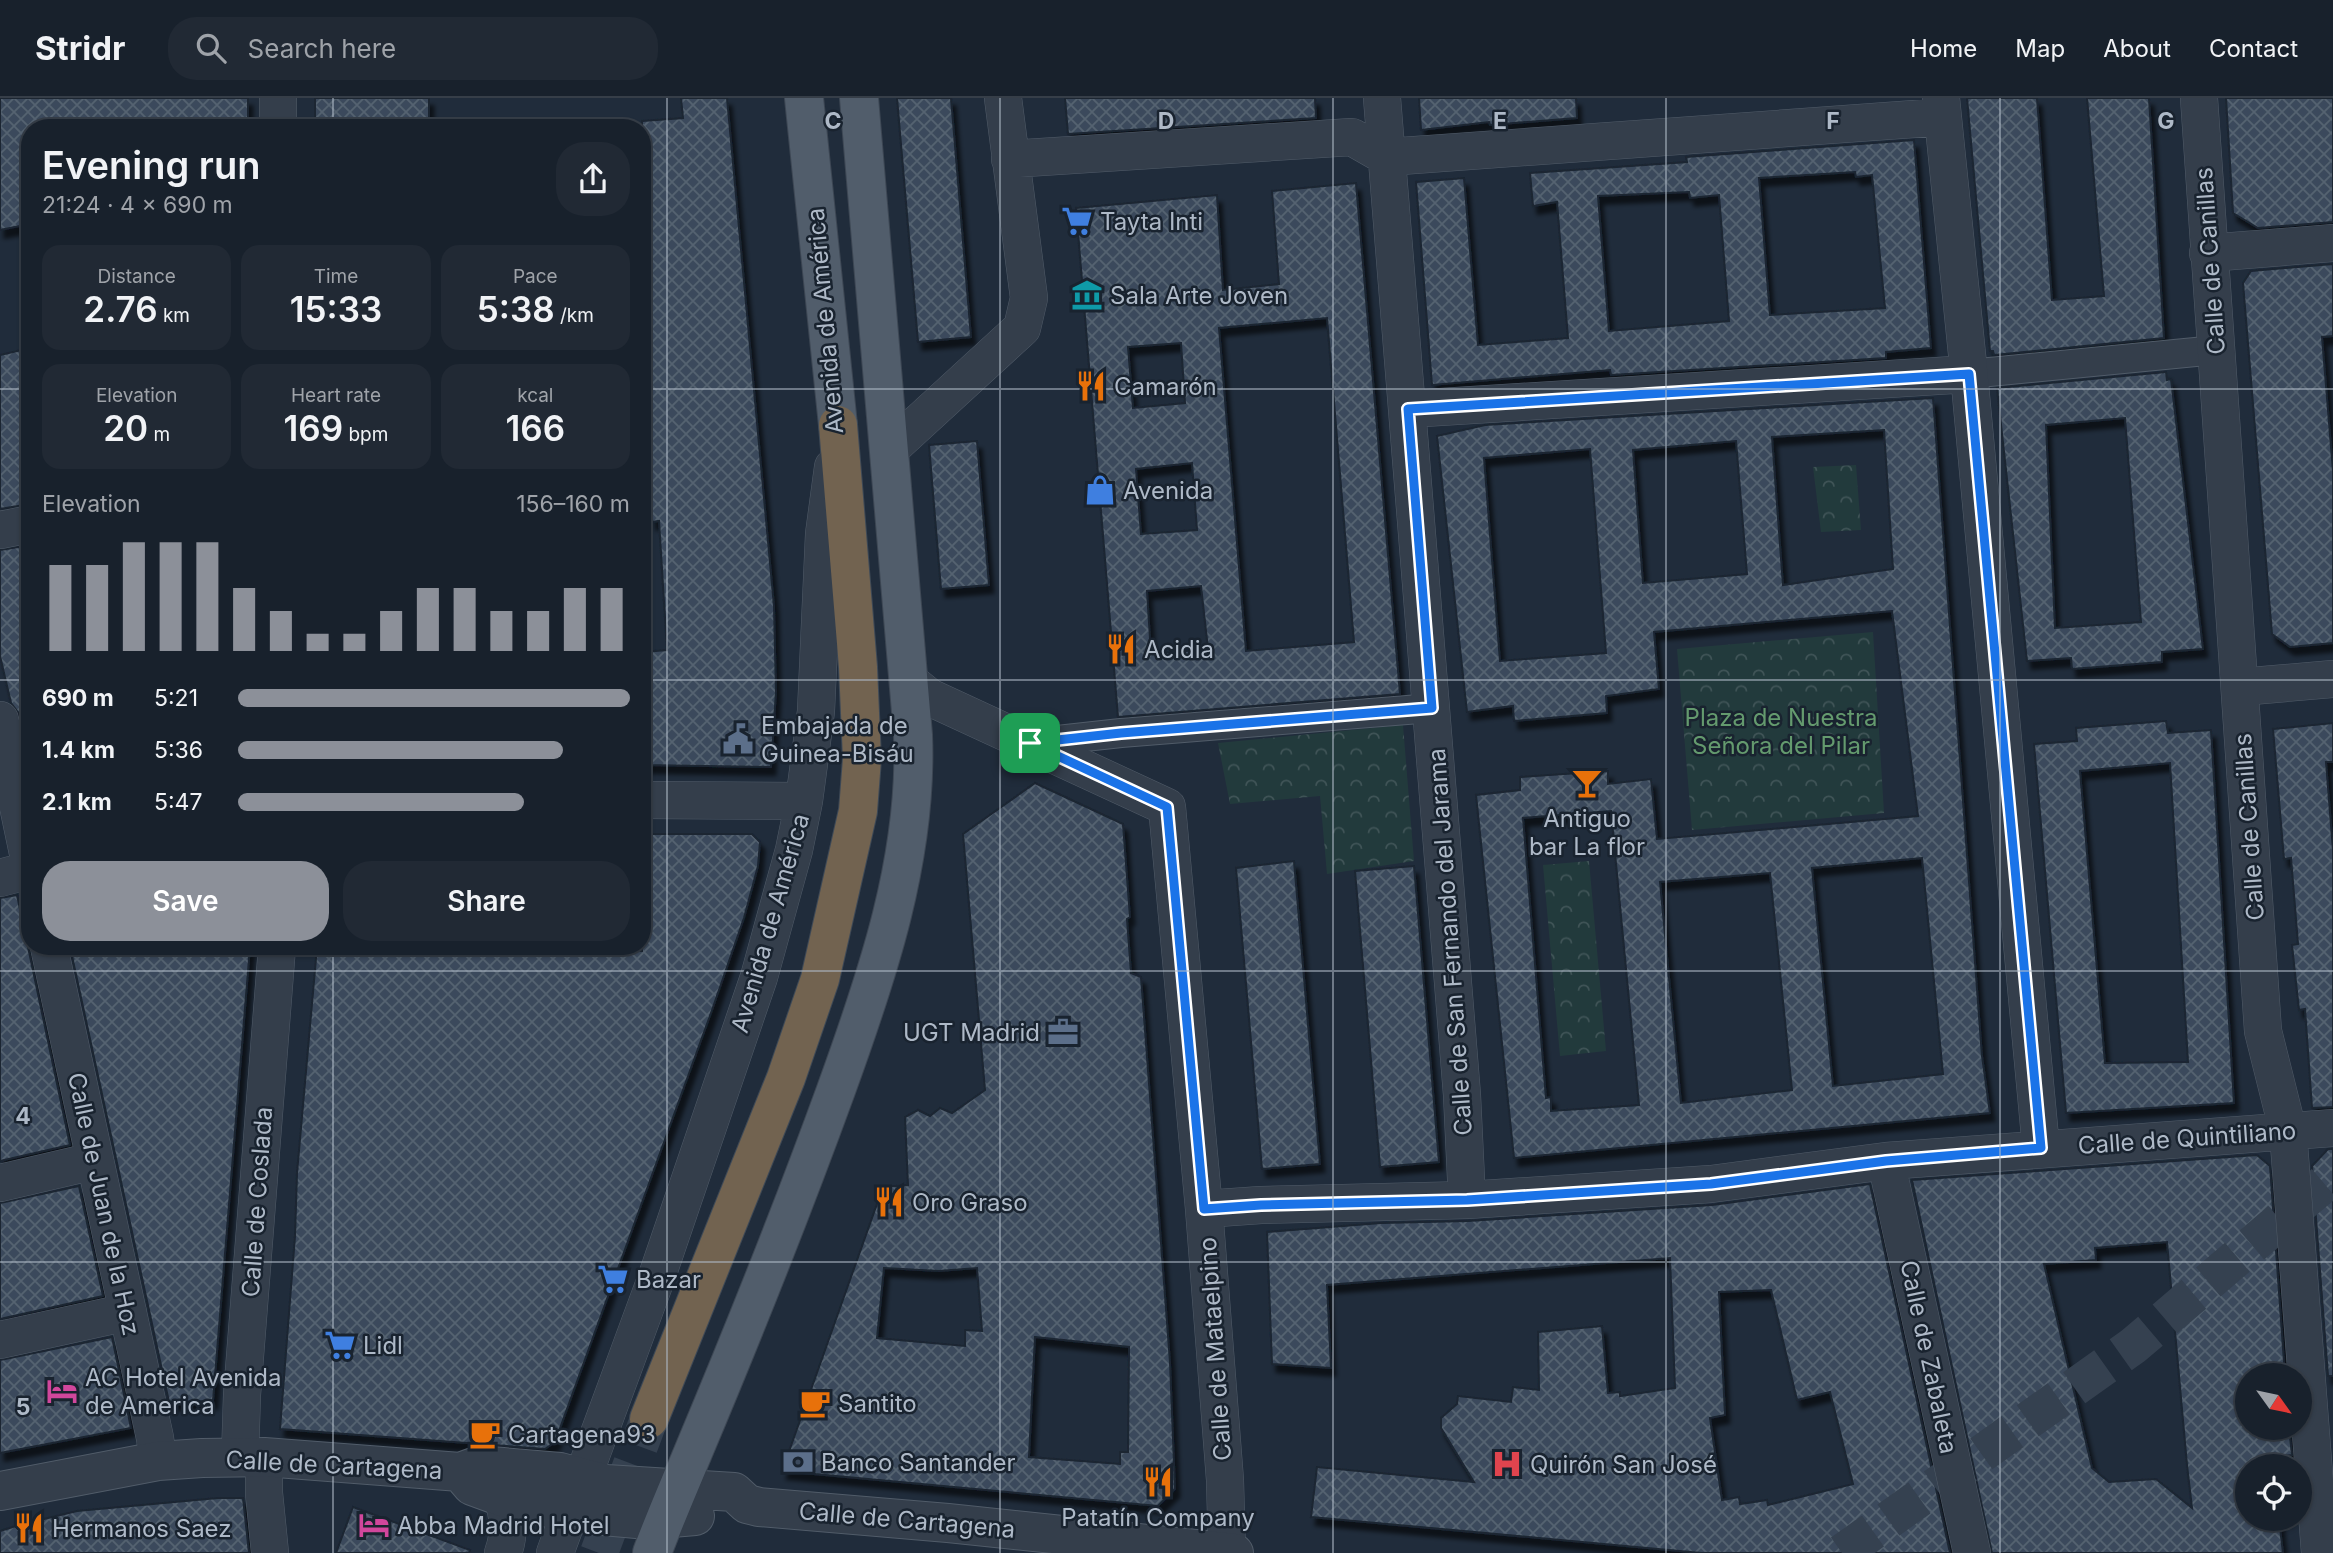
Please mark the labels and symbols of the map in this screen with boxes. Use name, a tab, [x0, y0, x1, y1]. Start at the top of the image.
text: C	[824, 107, 842, 135]
text: D	[1158, 107, 1174, 135]
text: E	[1493, 107, 1507, 135]
text: F	[1826, 107, 1840, 135]
text: G	[2157, 107, 2175, 135]
street label: Calle de Canillas	[2189, 166, 2231, 356]
supermarket icon: Tayta Inti	[1060, 204, 1094, 238]
street label: Avenida de América	[801, 207, 849, 435]
place label: Tayta Inti	[1100, 207, 1203, 236]
museum icon: Sala Arte Joven	[1070, 278, 1104, 312]
place label: Sala Arte Joven	[1110, 281, 1288, 310]
restaurant icon: Camarón	[1074, 369, 1108, 403]
place label: Camarón	[1114, 372, 1217, 401]
shop icon: Avenida	[1083, 473, 1117, 507]
place label: Avenida	[1123, 476, 1213, 505]
restaurant icon: Acidia	[1104, 632, 1138, 666]
place label: Acidia	[1144, 635, 1214, 664]
park label: Plaza de Nuestra Señora del Pilar	[1685, 703, 1877, 760]
place label: Embajada de Guinea-Bisáu	[761, 711, 914, 768]
pin	[1000, 713, 1060, 773]
public building icon: Embajada de Guinea-Bisáu	[721, 722, 755, 756]
street label: Calle de Canillas	[2228, 732, 2270, 922]
street label: Calle de San Fernando del Jarama	[1422, 747, 1478, 1137]
bar icon: Antiguo bar La flor	[1570, 766, 1604, 800]
place label: Antiguo bar La flor	[1529, 804, 1645, 861]
street label: Avenida de América	[725, 810, 815, 1036]
office icon: UGT Madrid	[1046, 1015, 1080, 1049]
place label: UGT Madrid	[903, 1018, 1040, 1047]
street label: Calle de Juan de la Hoz	[62, 1070, 146, 1338]
text: 4	[15, 1102, 31, 1130]
street label: Calle de Coslada	[236, 1106, 278, 1298]
street label: Calle de Quintiliano	[2077, 1116, 2297, 1160]
restaurant icon: Oro Graso	[872, 1185, 906, 1219]
place label: Oro Graso	[912, 1188, 1028, 1217]
street label: Calle de Mataelpino	[1193, 1236, 1237, 1462]
street label: Calle de Zabaleta	[1894, 1258, 1964, 1456]
supermarket icon: Bazar	[596, 1262, 630, 1296]
place label: Bazar	[636, 1265, 701, 1294]
supermarket icon: Lidl	[323, 1328, 357, 1362]
place label: Lidl	[363, 1331, 403, 1360]
place label: AC Hotel Avenida de America	[85, 1363, 282, 1420]
north arrow	[2235, 1363, 2312, 1440]
hotel icon: AC Hotel Avenida de America	[45, 1374, 79, 1408]
cafe icon: Santito	[798, 1386, 832, 1420]
place label: Santito	[838, 1389, 917, 1418]
text: 5	[16, 1393, 30, 1421]
cafe icon: Cartagena93	[468, 1417, 502, 1451]
place label: Cartagena93	[508, 1420, 656, 1449]
street label: Calle de Cartagena	[225, 1445, 443, 1485]
bank icon: Banco Santander	[781, 1445, 815, 1479]
hospital icon: Quirón San José	[1490, 1447, 1524, 1481]
place label: Banco Santander	[821, 1448, 1016, 1477]
place label: Quirón San José	[1530, 1450, 1717, 1479]
restaurant icon: Patatín Company	[1141, 1465, 1175, 1499]
street label: Calle de Cartagena	[798, 1496, 1016, 1544]
place label: Patatín Company	[1061, 1503, 1255, 1532]
hotel icon: Abba Madrid Hotel	[357, 1508, 391, 1542]
restaurant icon: Hermanos Saez	[12, 1511, 46, 1545]
place label: Abba Madrid Hotel	[397, 1511, 610, 1540]
place label: Hermanos Saez	[52, 1514, 232, 1543]

